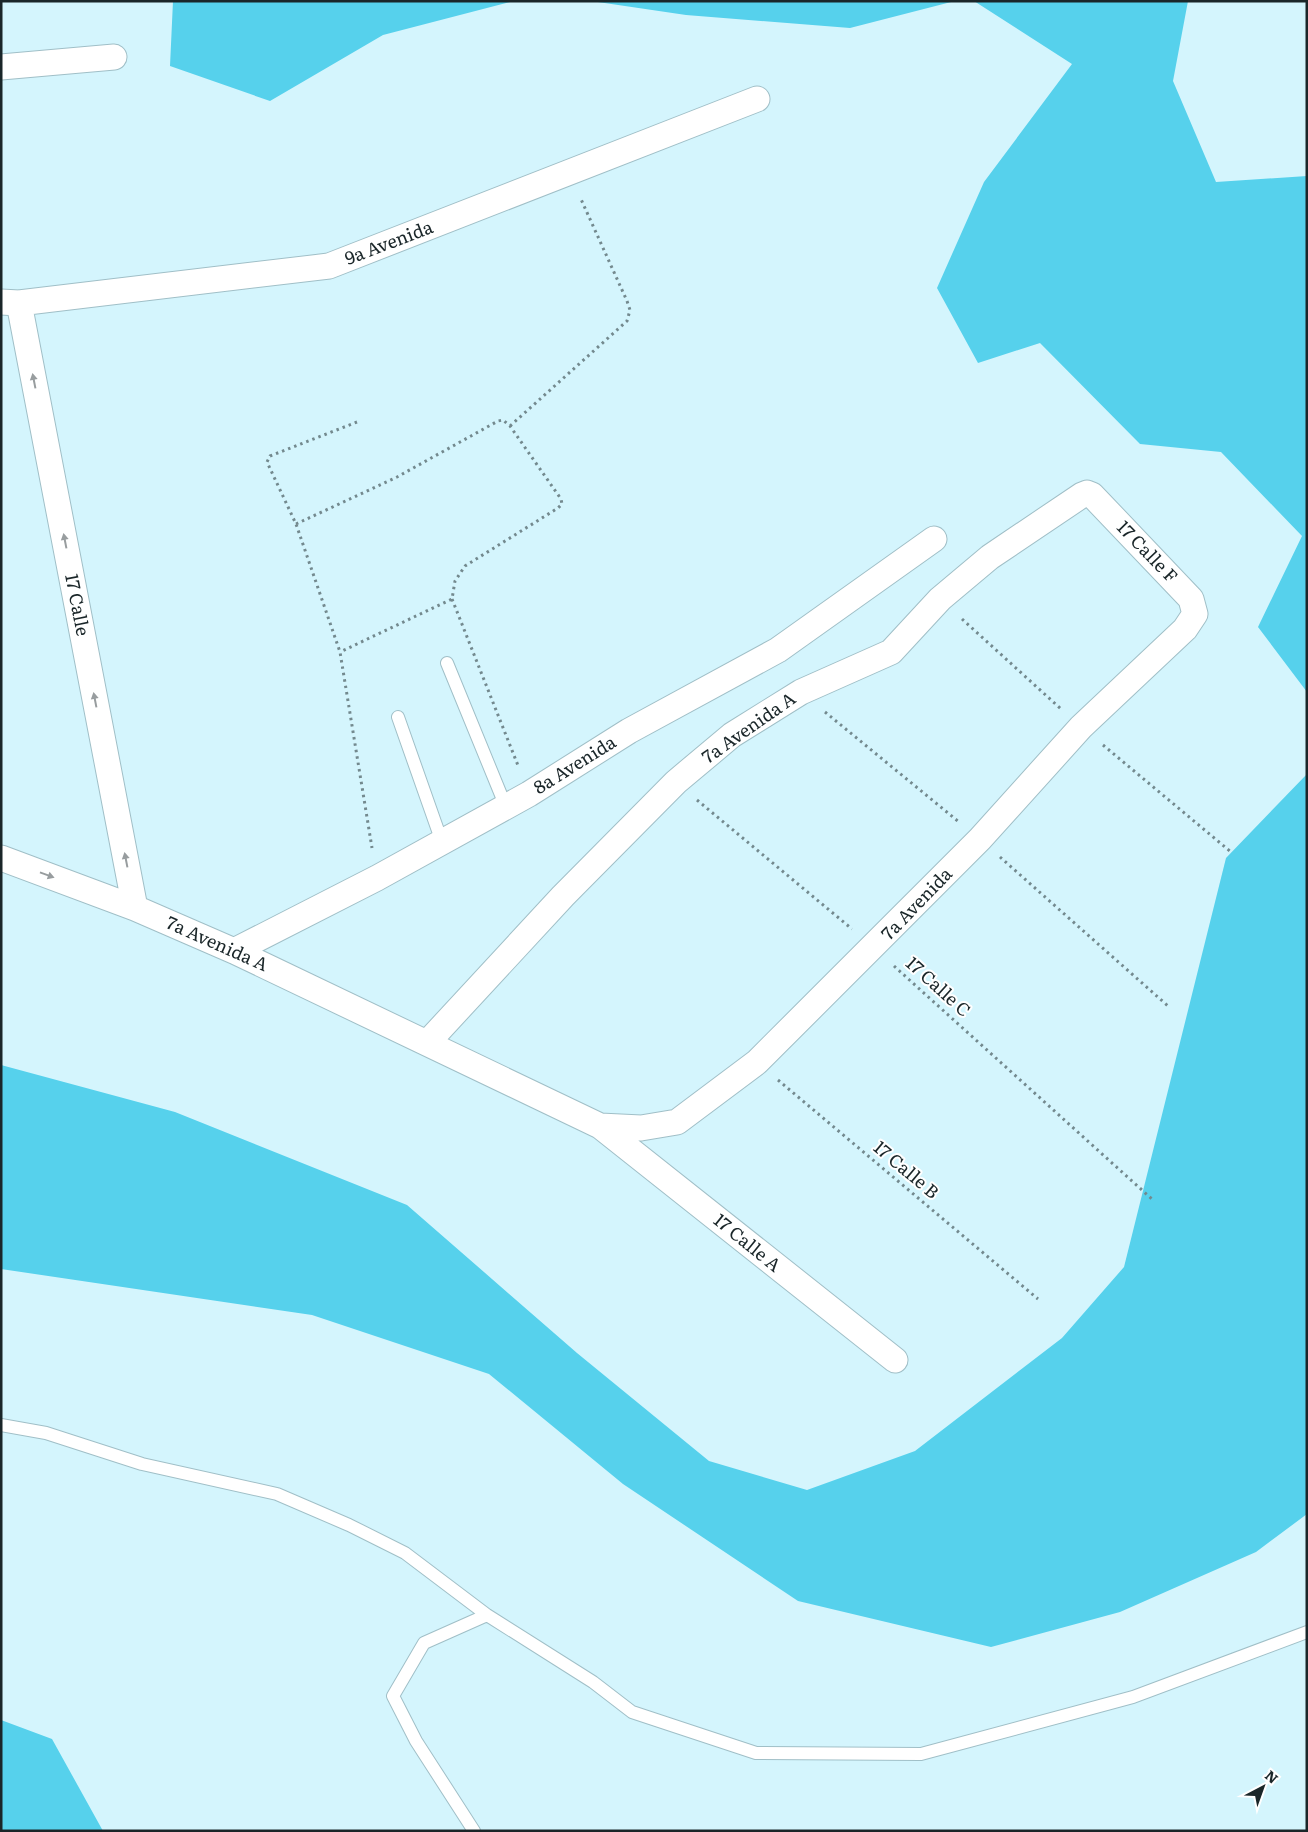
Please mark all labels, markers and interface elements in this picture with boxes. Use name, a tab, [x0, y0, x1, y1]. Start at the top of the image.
street label: 9a Avenida	[341, 212, 437, 271]
one-way arrow	[30, 373, 38, 389]
street label: 17 Calle F	[1111, 514, 1185, 588]
one-way arrow	[61, 533, 69, 548]
street label: 17 Calle	[59, 571, 98, 638]
street label: 7a Avenida A	[696, 684, 800, 769]
one-way arrow	[91, 692, 99, 708]
street label: 8a Avenida	[528, 728, 621, 800]
one-way arrow	[122, 852, 130, 867]
street label: 7a Avenida	[874, 860, 958, 945]
one-way arrow	[40, 871, 55, 879]
street label: 7a Avenida A	[162, 908, 273, 977]
street label: 17 Calle C	[901, 949, 977, 1022]
street label: 17 Calle B	[868, 1133, 946, 1204]
street label: 17 Calle A	[708, 1206, 787, 1277]
north arrow	[1238, 1762, 1288, 1812]
text: N	[1261, 1765, 1283, 1788]

